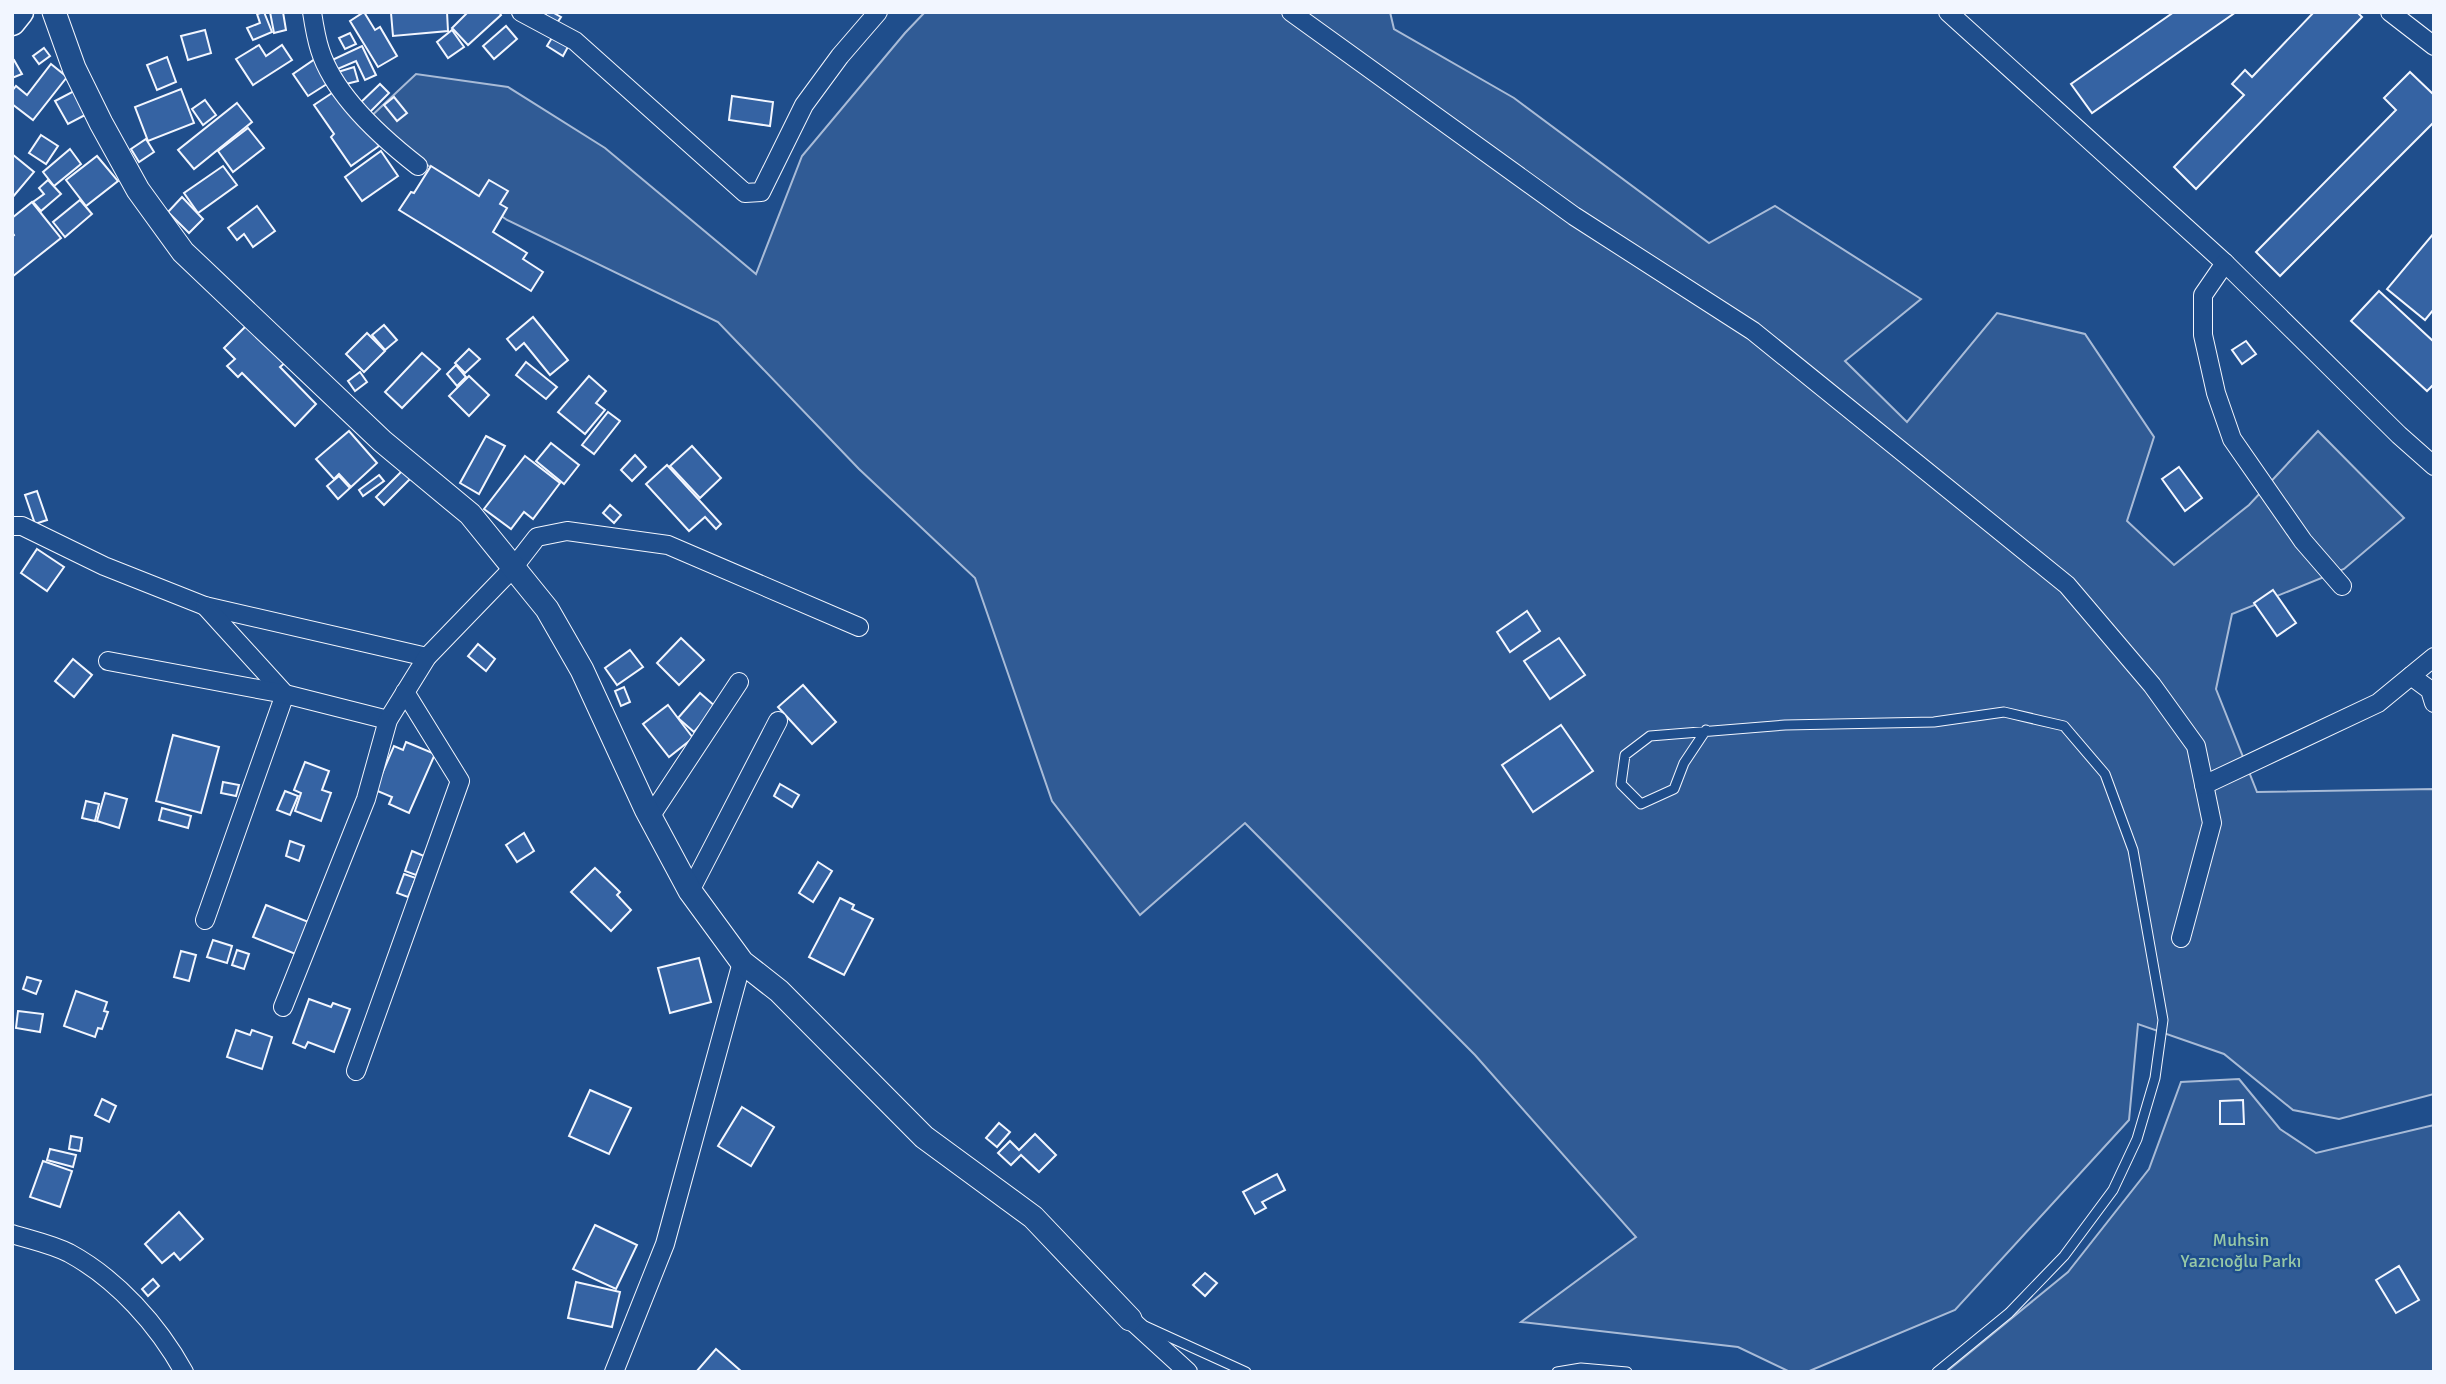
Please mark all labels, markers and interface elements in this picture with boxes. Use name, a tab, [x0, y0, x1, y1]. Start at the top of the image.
park label: Muhsin Yazıcıoğlu Parkı	[2181, 1229, 2301, 1272]

